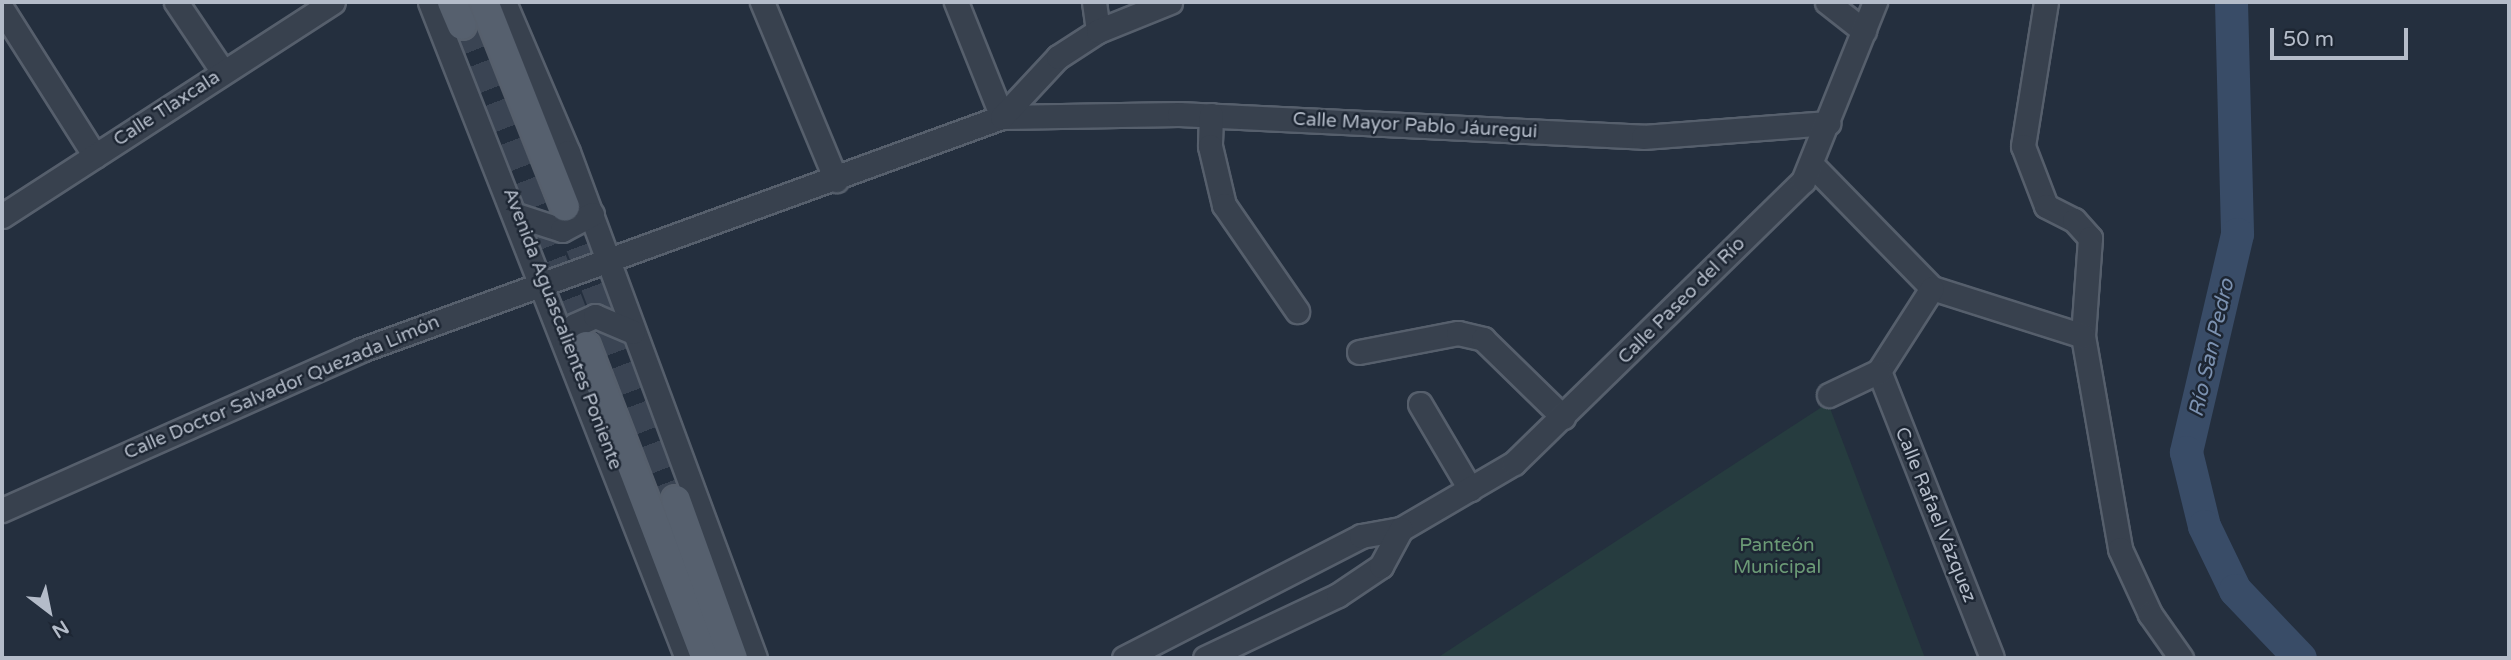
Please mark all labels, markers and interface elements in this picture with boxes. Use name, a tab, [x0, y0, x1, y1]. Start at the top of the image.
scale bar	[2273, 14, 2411, 58]
text: 50 m	[2283, 27, 2334, 52]
street label: Calle Tlaxcala	[110, 66, 224, 152]
street label: Calle Mayor Pablo Jáuregui	[1292, 108, 1538, 144]
street label: Avenida Aguascalientes Poniente	[498, 185, 626, 473]
street label: Calle Paseo del Río	[1614, 233, 1750, 369]
water label: Río San Pedro	[2184, 277, 2240, 419]
street label: Calle Doctor Salvador Quezada Limón	[121, 311, 443, 465]
street label: Calle Rafael Vázquez	[1889, 424, 1981, 606]
park label: Panteón Municipal	[1733, 535, 1821, 579]
north arrow	[14, 576, 84, 646]
text: N	[48, 615, 72, 642]

